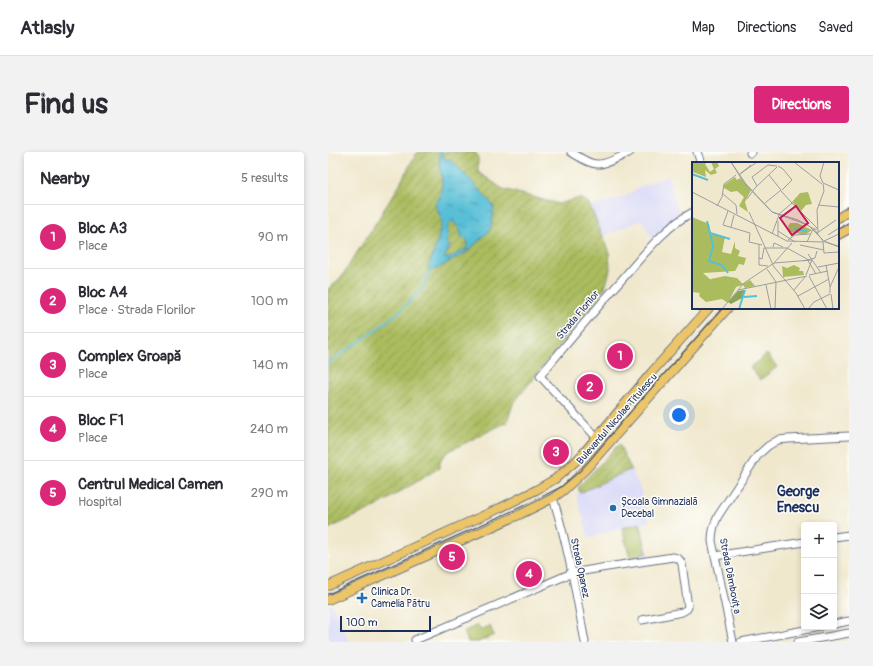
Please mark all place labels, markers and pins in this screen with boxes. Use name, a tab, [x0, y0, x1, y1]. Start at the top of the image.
pin: 1	[607, 341, 633, 371]
pin: 2	[577, 372, 603, 402]
pin: 3	[543, 437, 569, 467]
place label: Școala Gimnazială Decebal	[621, 496, 698, 520]
marker: Școala Gimnazială Decebal	[608, 503, 618, 513]
pin: 5	[439, 542, 465, 572]
pin: 4	[516, 559, 542, 589]
place label: Clinica Dr. Camelia Pătru	[371, 586, 430, 610]
marker: Clinica Dr. Camelia Pătru	[356, 592, 368, 604]

